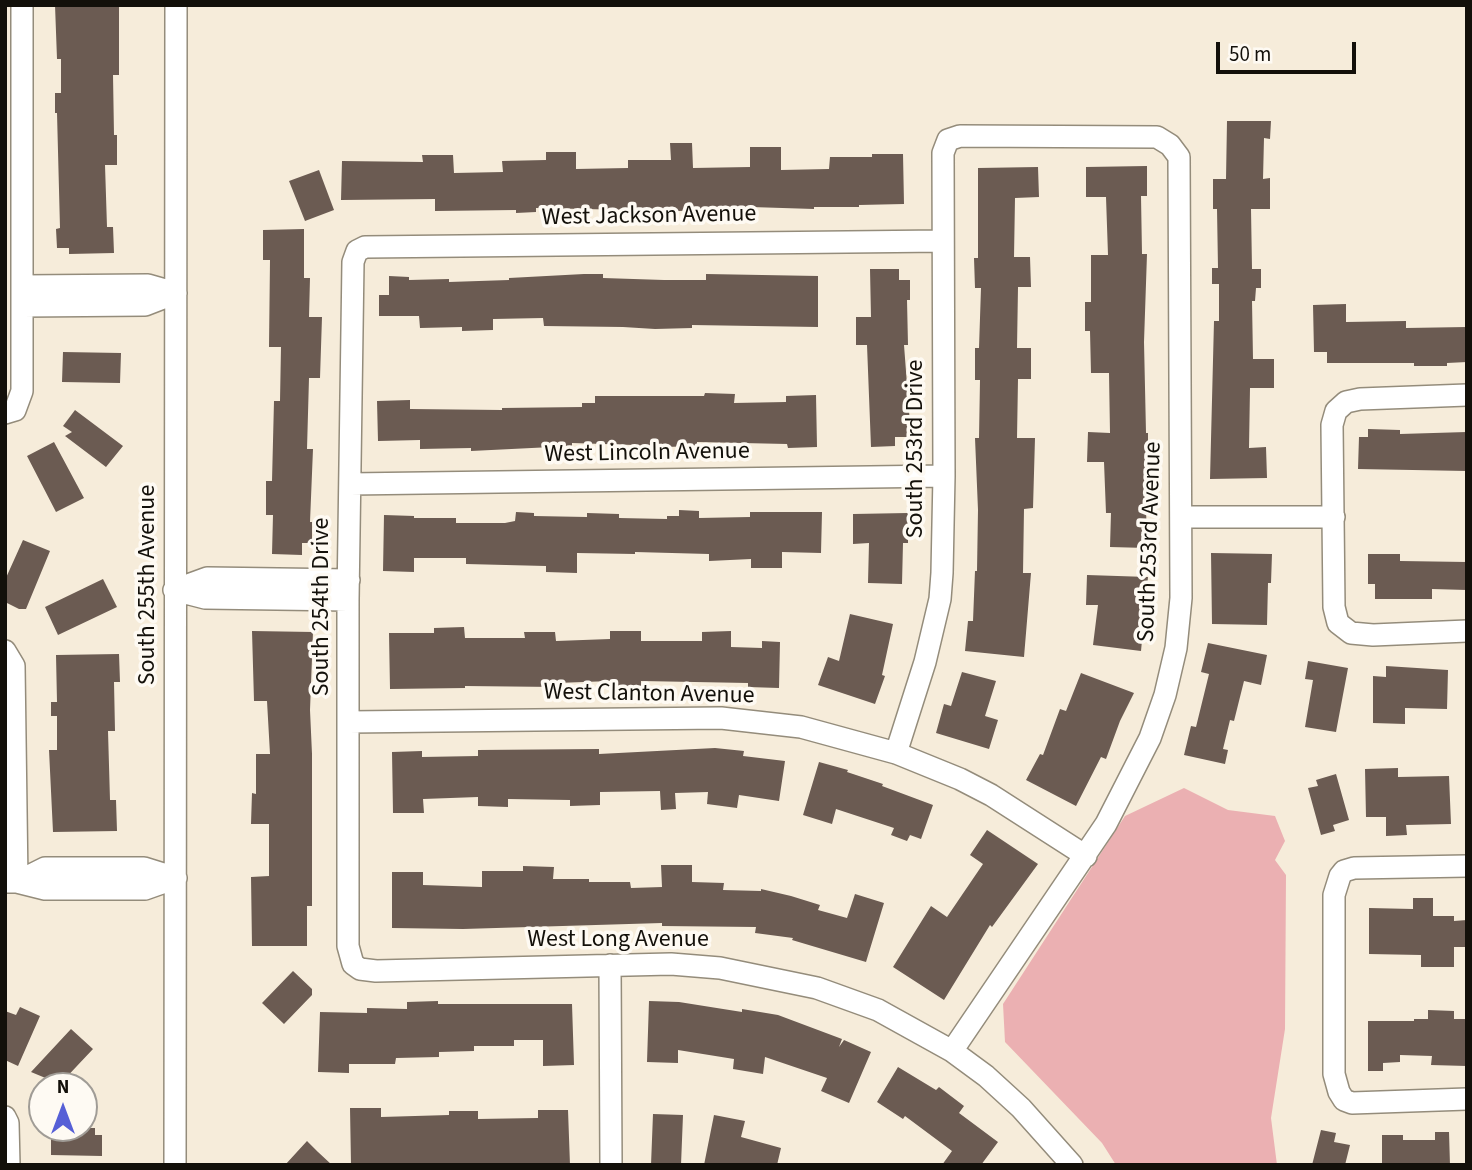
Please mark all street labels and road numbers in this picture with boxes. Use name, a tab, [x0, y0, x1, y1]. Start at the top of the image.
street label: West Jackson Avenue	[541, 201, 757, 233]
street label: South 253rd Drive	[903, 360, 931, 538]
street label: West Lincoln Avenue	[544, 438, 750, 470]
street label: South 253rd Avenue	[1133, 441, 1169, 643]
street label: South 255th Avenue	[135, 485, 163, 685]
street label: South 254th Drive	[309, 518, 337, 696]
street label: West Clanton Avenue	[543, 679, 755, 711]
street label: West Long Avenue	[527, 927, 709, 955]

